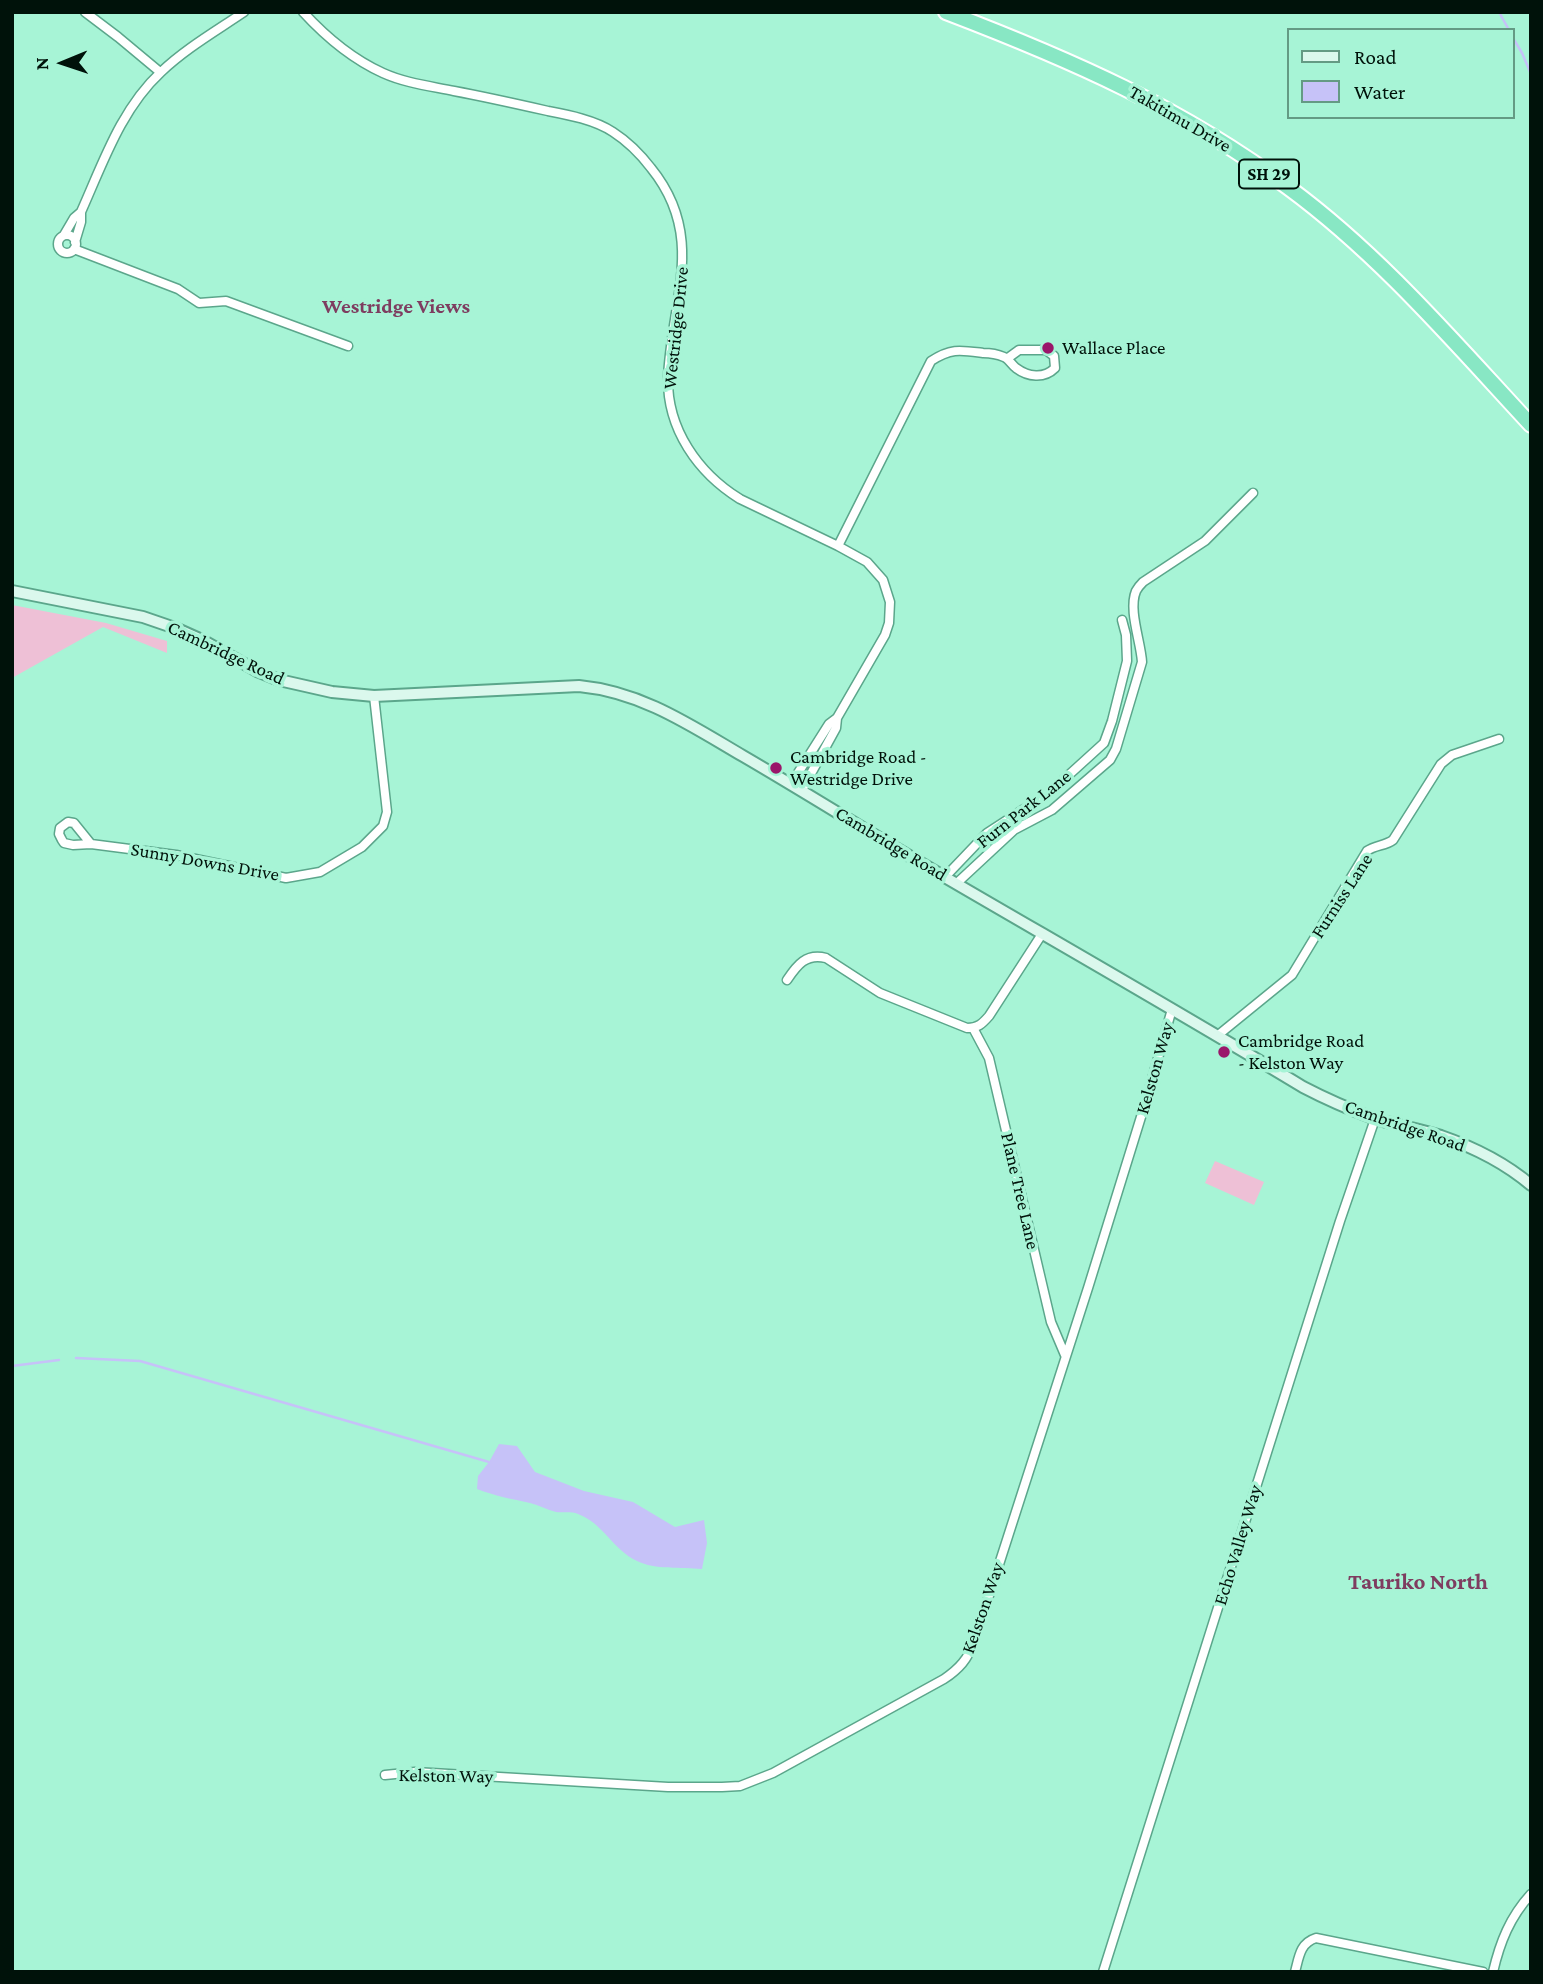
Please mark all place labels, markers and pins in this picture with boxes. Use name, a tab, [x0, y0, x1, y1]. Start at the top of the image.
place label: Wallace Place	[1062, 337, 1165, 359]
marker: Wallace Place	[1040, 340, 1056, 356]
place label: Cambridge Road - Westridge Drive	[790, 746, 927, 790]
marker: Cambridge Road - Westridge Drive	[768, 760, 784, 776]
place label: Cambridge Road - Kelston Way	[1238, 1030, 1364, 1074]
marker: Cambridge Road - Kelston Way	[1216, 1044, 1232, 1060]

